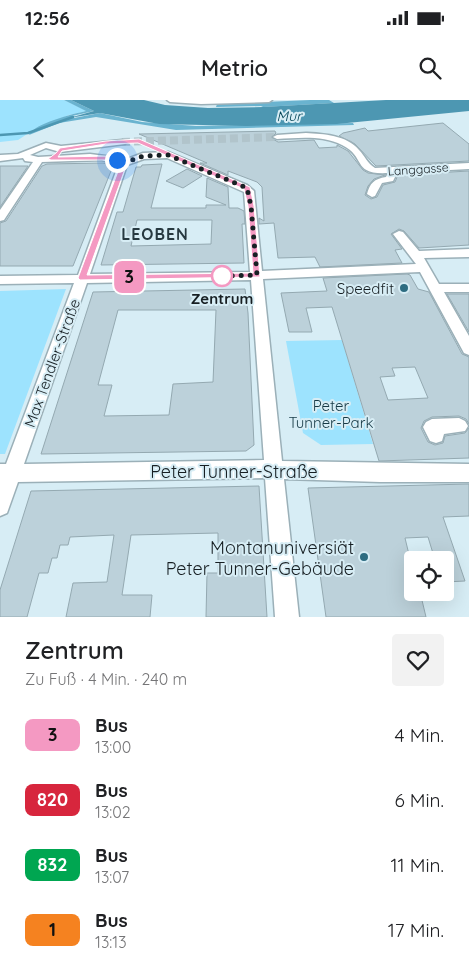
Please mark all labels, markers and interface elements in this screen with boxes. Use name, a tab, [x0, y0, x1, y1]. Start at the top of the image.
text: 12:56	[25, 6, 70, 30]
icon: back	[25, 54, 53, 82]
text: Metrio	[201, 54, 268, 82]
icon: search	[416, 54, 444, 82]
water label: Mur	[276, 107, 303, 125]
your location	[105, 148, 130, 173]
street label: Langgasse	[387, 159, 449, 179]
district label: LEOBEN	[121, 224, 189, 244]
line badge: 3	[113, 261, 145, 293]
text: 3	[124, 265, 134, 288]
marker: Zentrum	[211, 265, 233, 287]
place label: Speedfit	[337, 279, 394, 298]
marker: Speedfit	[398, 282, 410, 294]
place label: Zentrum	[191, 289, 253, 308]
street label: Max Tendler-Straße	[20, 296, 84, 430]
park label: Peter Tunner-Park	[289, 396, 374, 432]
street label: Peter Tunner-Straße	[150, 460, 318, 483]
place label: Montanuniversiät Peter Tunner-Gebäude	[166, 536, 354, 580]
marker: Montanuniversiät Peter Tunner-Gebäude	[358, 551, 370, 563]
map controls	[404, 551, 454, 601]
button: locate	[404, 551, 454, 601]
button: heart	[392, 634, 444, 686]
text: Zentrum	[25, 635, 124, 665]
text: Zu Fuß · 4 Min. · 240 m	[25, 669, 187, 689]
text: Bus	[95, 713, 128, 737]
text: 3	[48, 723, 57, 746]
text: 4 Min.	[395, 723, 444, 747]
text: 13:00	[95, 737, 131, 757]
text: Bus	[95, 778, 128, 802]
text: 820	[37, 788, 68, 811]
text: 6 Min.	[394, 788, 444, 812]
text: 13:02	[95, 802, 131, 822]
text: Bus	[95, 843, 128, 867]
text: 832	[38, 853, 67, 876]
text: 11 Min.	[391, 853, 444, 877]
text: 13:07	[95, 867, 129, 887]
text: Bus	[95, 908, 128, 932]
text: 1	[49, 918, 56, 941]
text: 17 Min.	[388, 918, 444, 942]
text: 13:13	[95, 932, 127, 952]

